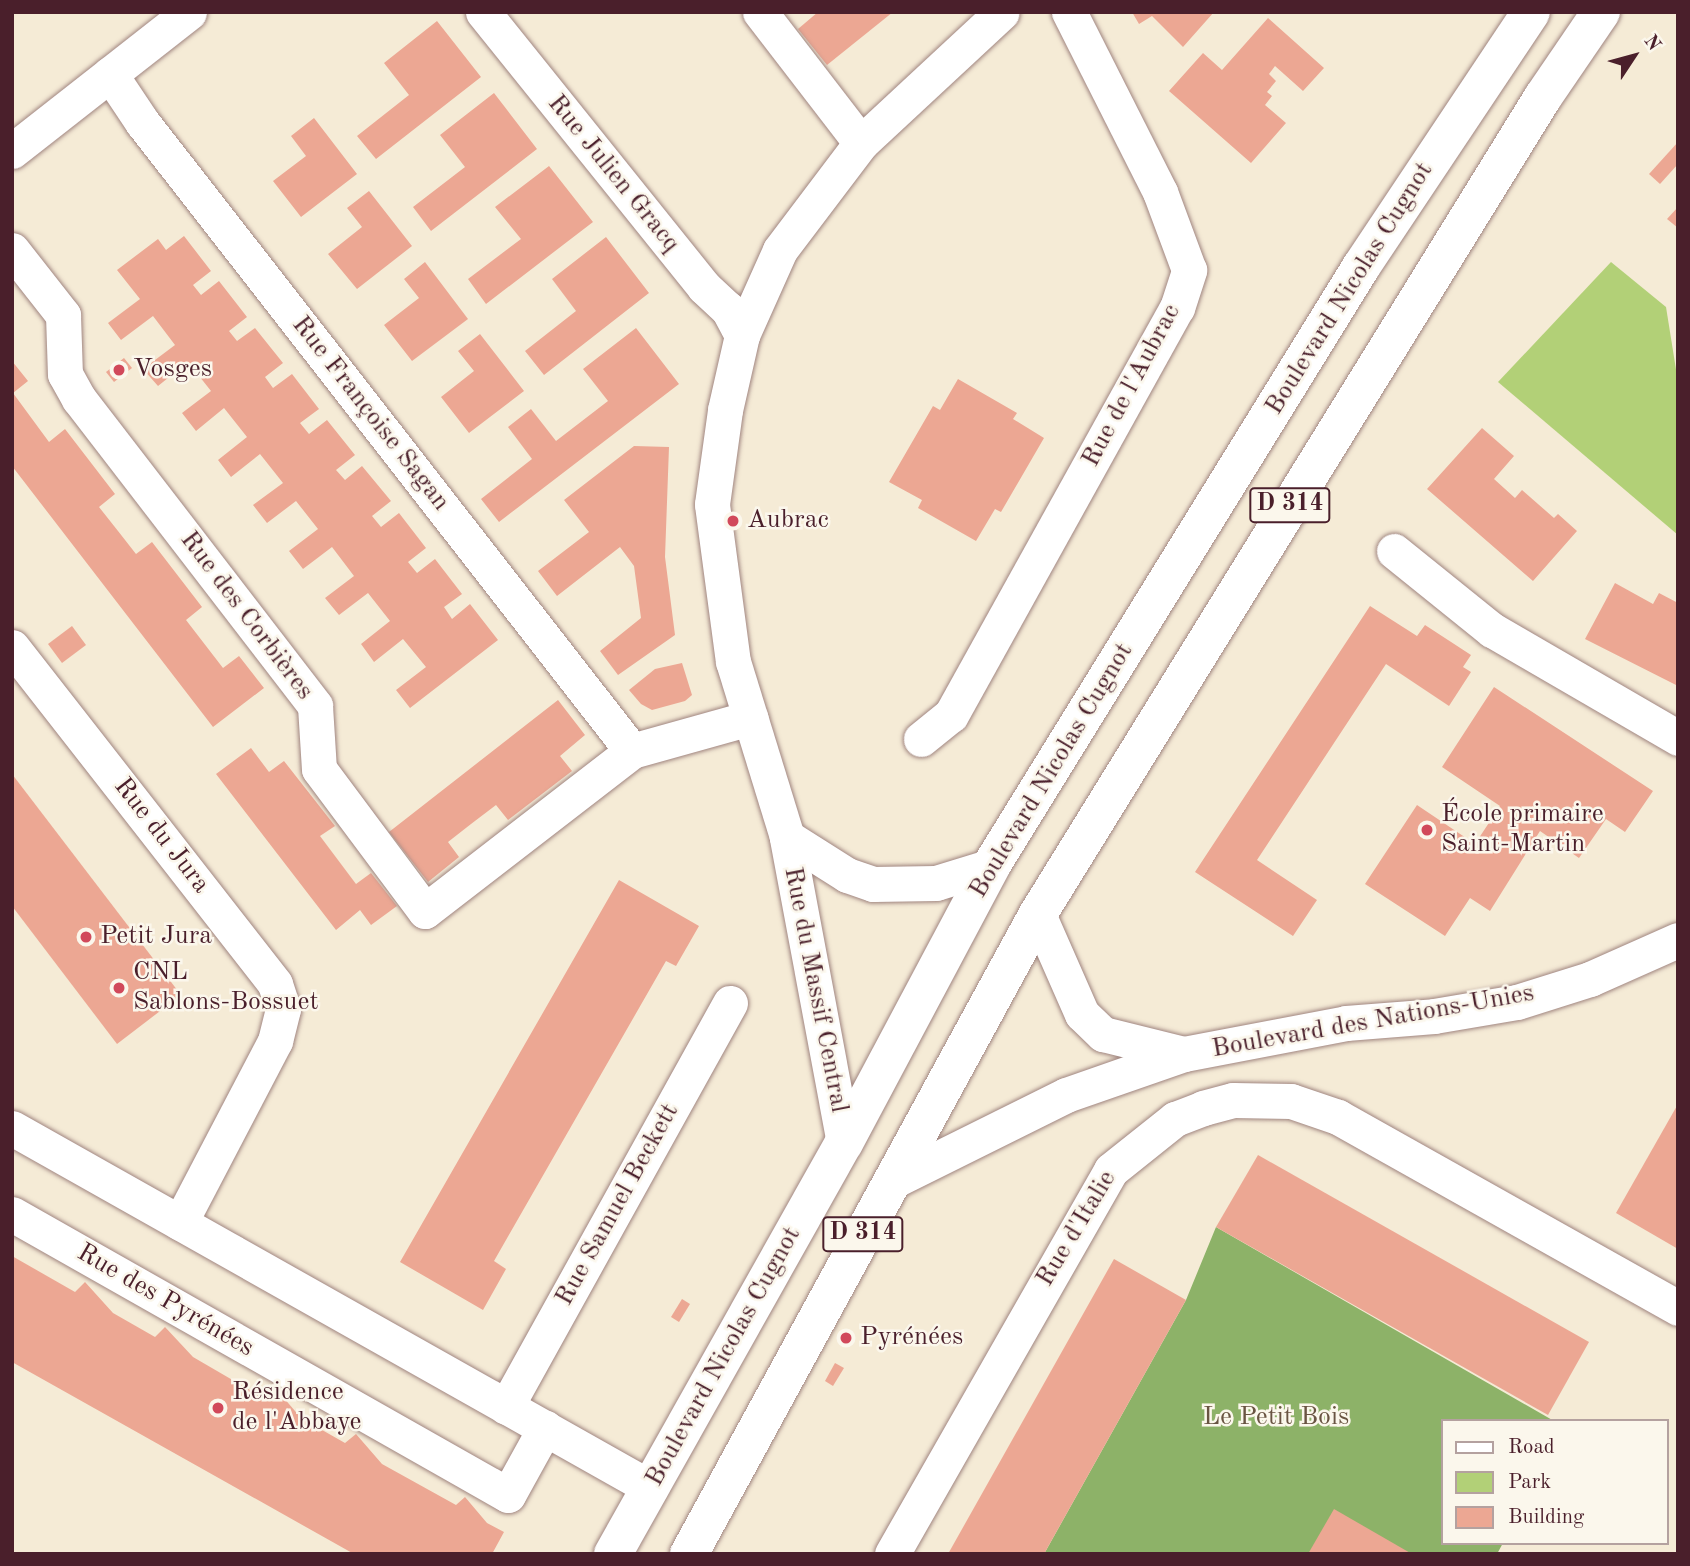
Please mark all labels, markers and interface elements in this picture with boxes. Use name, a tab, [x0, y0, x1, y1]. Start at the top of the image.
north arrow	[1599, 21, 1669, 91]
text: N	[1639, 32, 1663, 55]
street label: Rue Julien Gracq	[540, 89, 686, 259]
street label: Boulevard Nicolas Cugnot	[1259, 157, 1441, 421]
street label: Rue de l'Aubrac	[1076, 299, 1188, 473]
street label: Rue Françoise Sagan	[284, 310, 456, 518]
place label: Vosges	[133, 354, 212, 386]
marker: Vosges	[111, 362, 127, 378]
road number: D 314	[1248, 484, 1332, 526]
place label: Aubrac	[747, 505, 829, 537]
marker: Aubrac	[725, 513, 741, 529]
street label: Rue des Corbières	[172, 526, 320, 706]
street label: Boulevard Nicolas Cugnot	[963, 638, 1141, 904]
street label: Rue du Jura	[106, 772, 216, 900]
place label: École primaire Saint-Martin	[1441, 799, 1604, 860]
marker: École primaire Saint-Martin	[1419, 822, 1435, 838]
street label: Rue du Massif Central	[776, 865, 854, 1115]
place label: Petit Jura	[100, 921, 212, 953]
marker: Petit Jura	[78, 929, 94, 945]
place label: CNL Sablons-Bossuet	[133, 957, 318, 1018]
street label: Boulevard des Nations-Unies	[1210, 978, 1536, 1066]
marker: CNL Sablons-Bossuet	[111, 980, 127, 996]
street label: Rue Samuel Beckett	[549, 1098, 687, 1312]
street label: Rue d'Italie	[1030, 1165, 1124, 1293]
road number: D 314	[821, 1214, 905, 1254]
street label: Boulevard Nicolas Cugnot	[640, 1222, 808, 1492]
street label: Rue des Pyrénées	[71, 1238, 259, 1364]
place label: Pyrénées	[860, 1322, 963, 1354]
marker: Pyrénées	[838, 1330, 854, 1346]
place label: Résidence de l'Abbaye	[232, 1377, 361, 1438]
marker: Résidence de l'Abbaye	[210, 1400, 226, 1416]
park label: Le Petit Bois	[1203, 1402, 1349, 1434]
legend	[1442, 1419, 1669, 1545]
text: Road	[1508, 1437, 1555, 1458]
text: Park	[1508, 1472, 1551, 1493]
text: Building	[1508, 1507, 1584, 1528]

